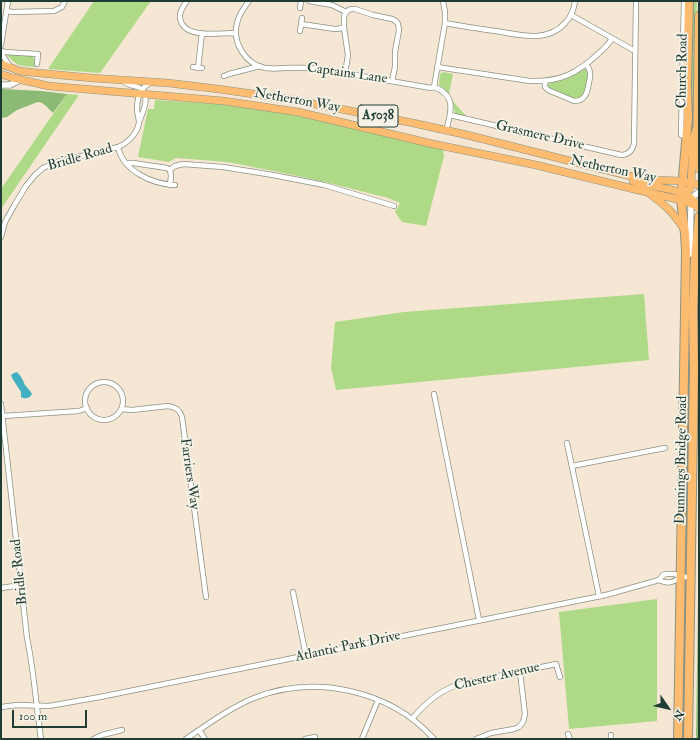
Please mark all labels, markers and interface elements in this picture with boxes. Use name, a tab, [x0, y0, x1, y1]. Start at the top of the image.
street label: Church Road	[674, 33, 692, 109]
street label: Captains Lane	[306, 60, 388, 88]
street label: Netherton Way	[253, 85, 341, 117]
road number: A5038	[358, 105, 398, 127]
street label: Grasmere Drive	[494, 118, 586, 154]
street label: Bridle Road	[46, 141, 114, 175]
street label: Netherton Way	[569, 153, 657, 187]
street label: Dunnings Bridge Road	[672, 396, 692, 524]
street label: Farriers Way	[176, 437, 202, 511]
street label: Bridle Road	[8, 538, 32, 606]
street label: Atlantic Park Drive	[294, 628, 402, 666]
street label: Chester Avenue	[453, 659, 541, 695]
north arrow	[648, 688, 688, 728]
scale bar	[14, 702, 89, 728]
text: N	[670, 707, 687, 723]
text: 100 m	[19, 709, 47, 724]

